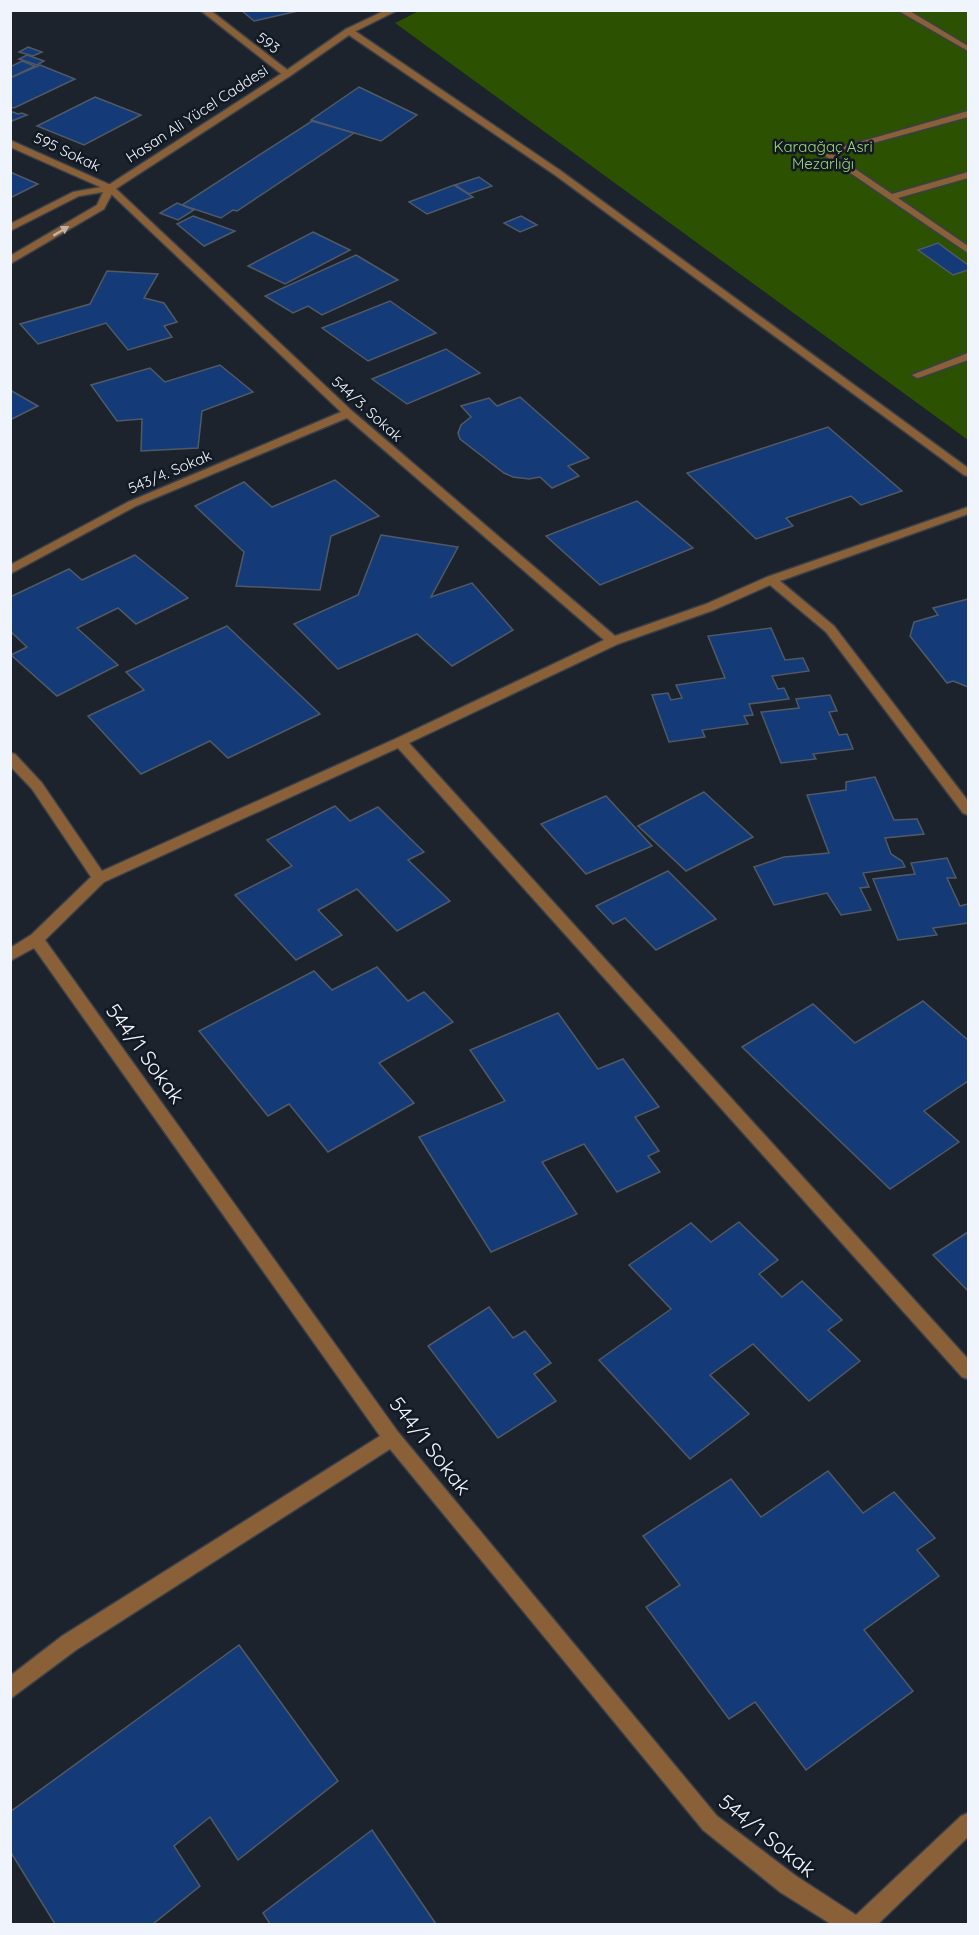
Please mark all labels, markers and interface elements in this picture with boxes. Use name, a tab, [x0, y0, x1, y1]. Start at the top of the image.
street label: 593	[253, 28, 284, 58]
street label: Hasan Ali Yücel Caddesi	[122, 61, 271, 167]
street label: 595 Sokak	[31, 128, 104, 175]
park label: Karaağaç Asri Mezarlığı	[773, 137, 873, 173]
one-way arrow	[53, 226, 69, 237]
street label: 544/3. Sokak	[328, 372, 407, 445]
street label: 543/4. Sokak	[125, 445, 215, 498]
street label: 544/1 Sokak	[101, 998, 191, 1109]
street label: 544/1 Sokak	[384, 1391, 477, 1500]
street label: 544/1 Sokak	[714, 1788, 822, 1882]

